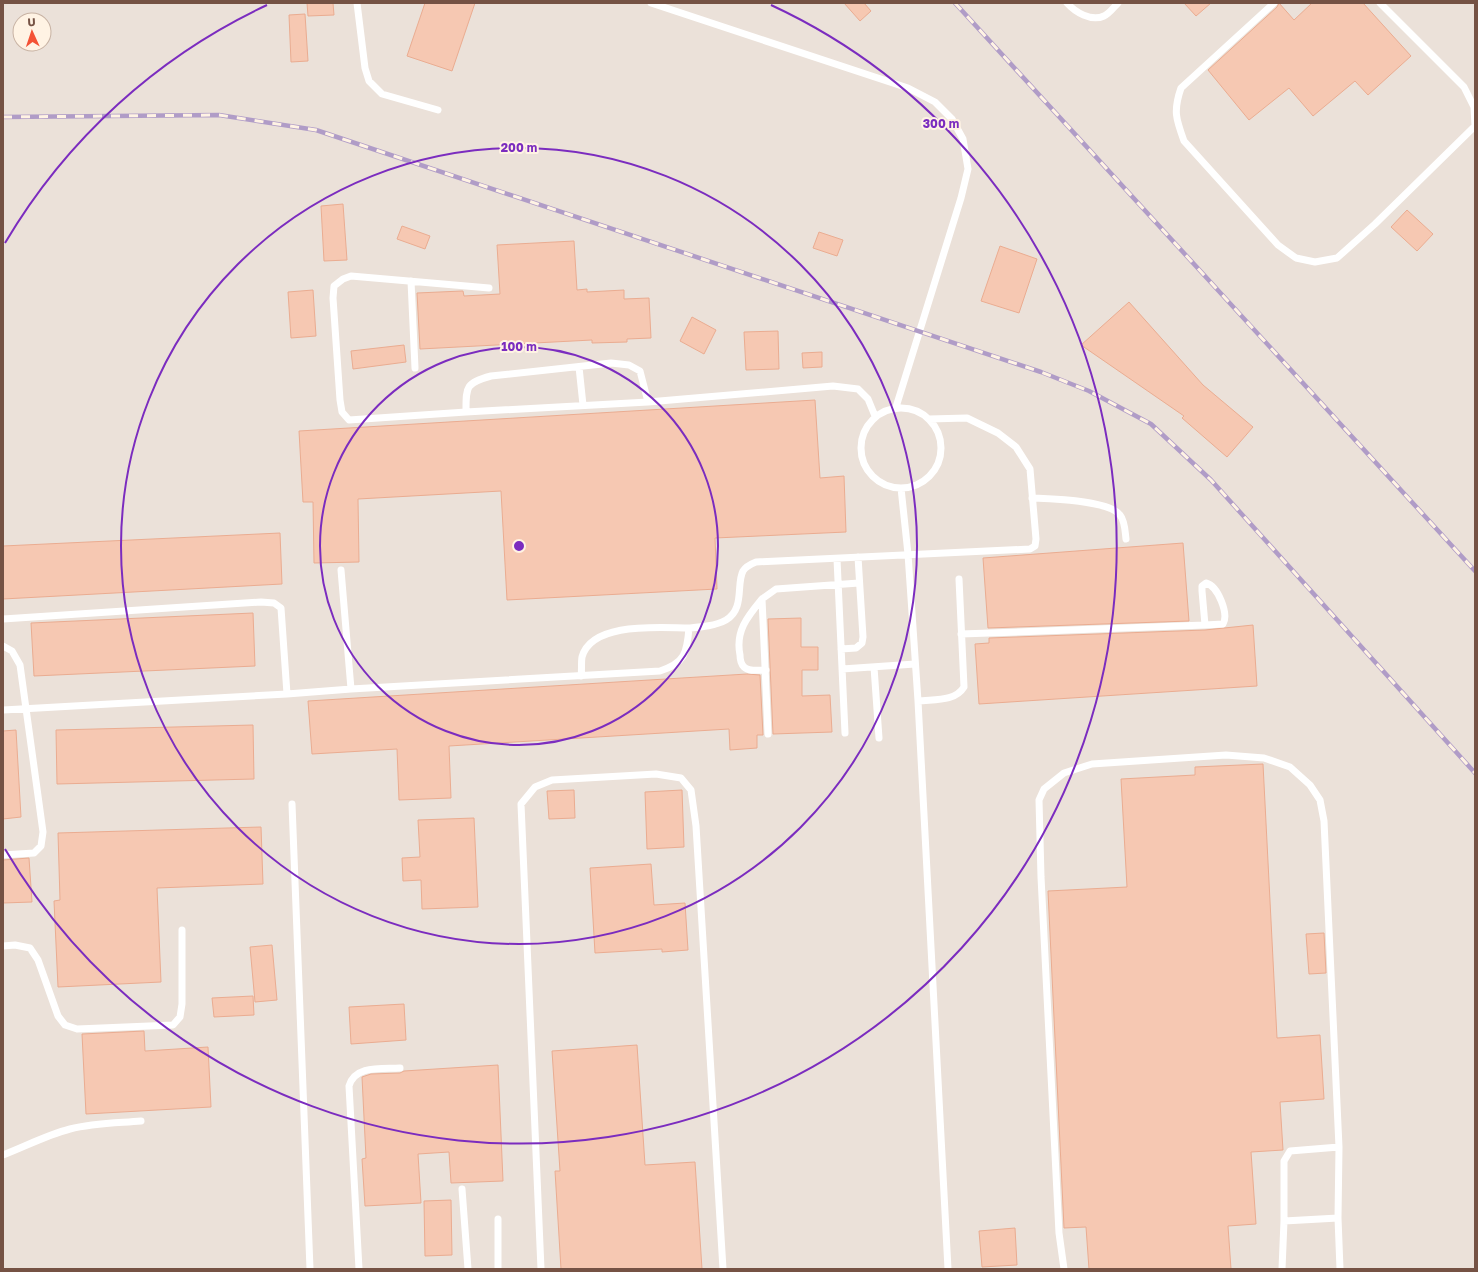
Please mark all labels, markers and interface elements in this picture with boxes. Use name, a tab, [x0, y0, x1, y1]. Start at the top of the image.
north arrow	[12, 12, 52, 52]
text: U	[27, 15, 36, 28]
text: 300 m	[923, 116, 959, 131]
text: 200 m	[501, 140, 537, 155]
text: 100 m	[501, 339, 537, 354]
centre of rings	[512, 539, 526, 553]

